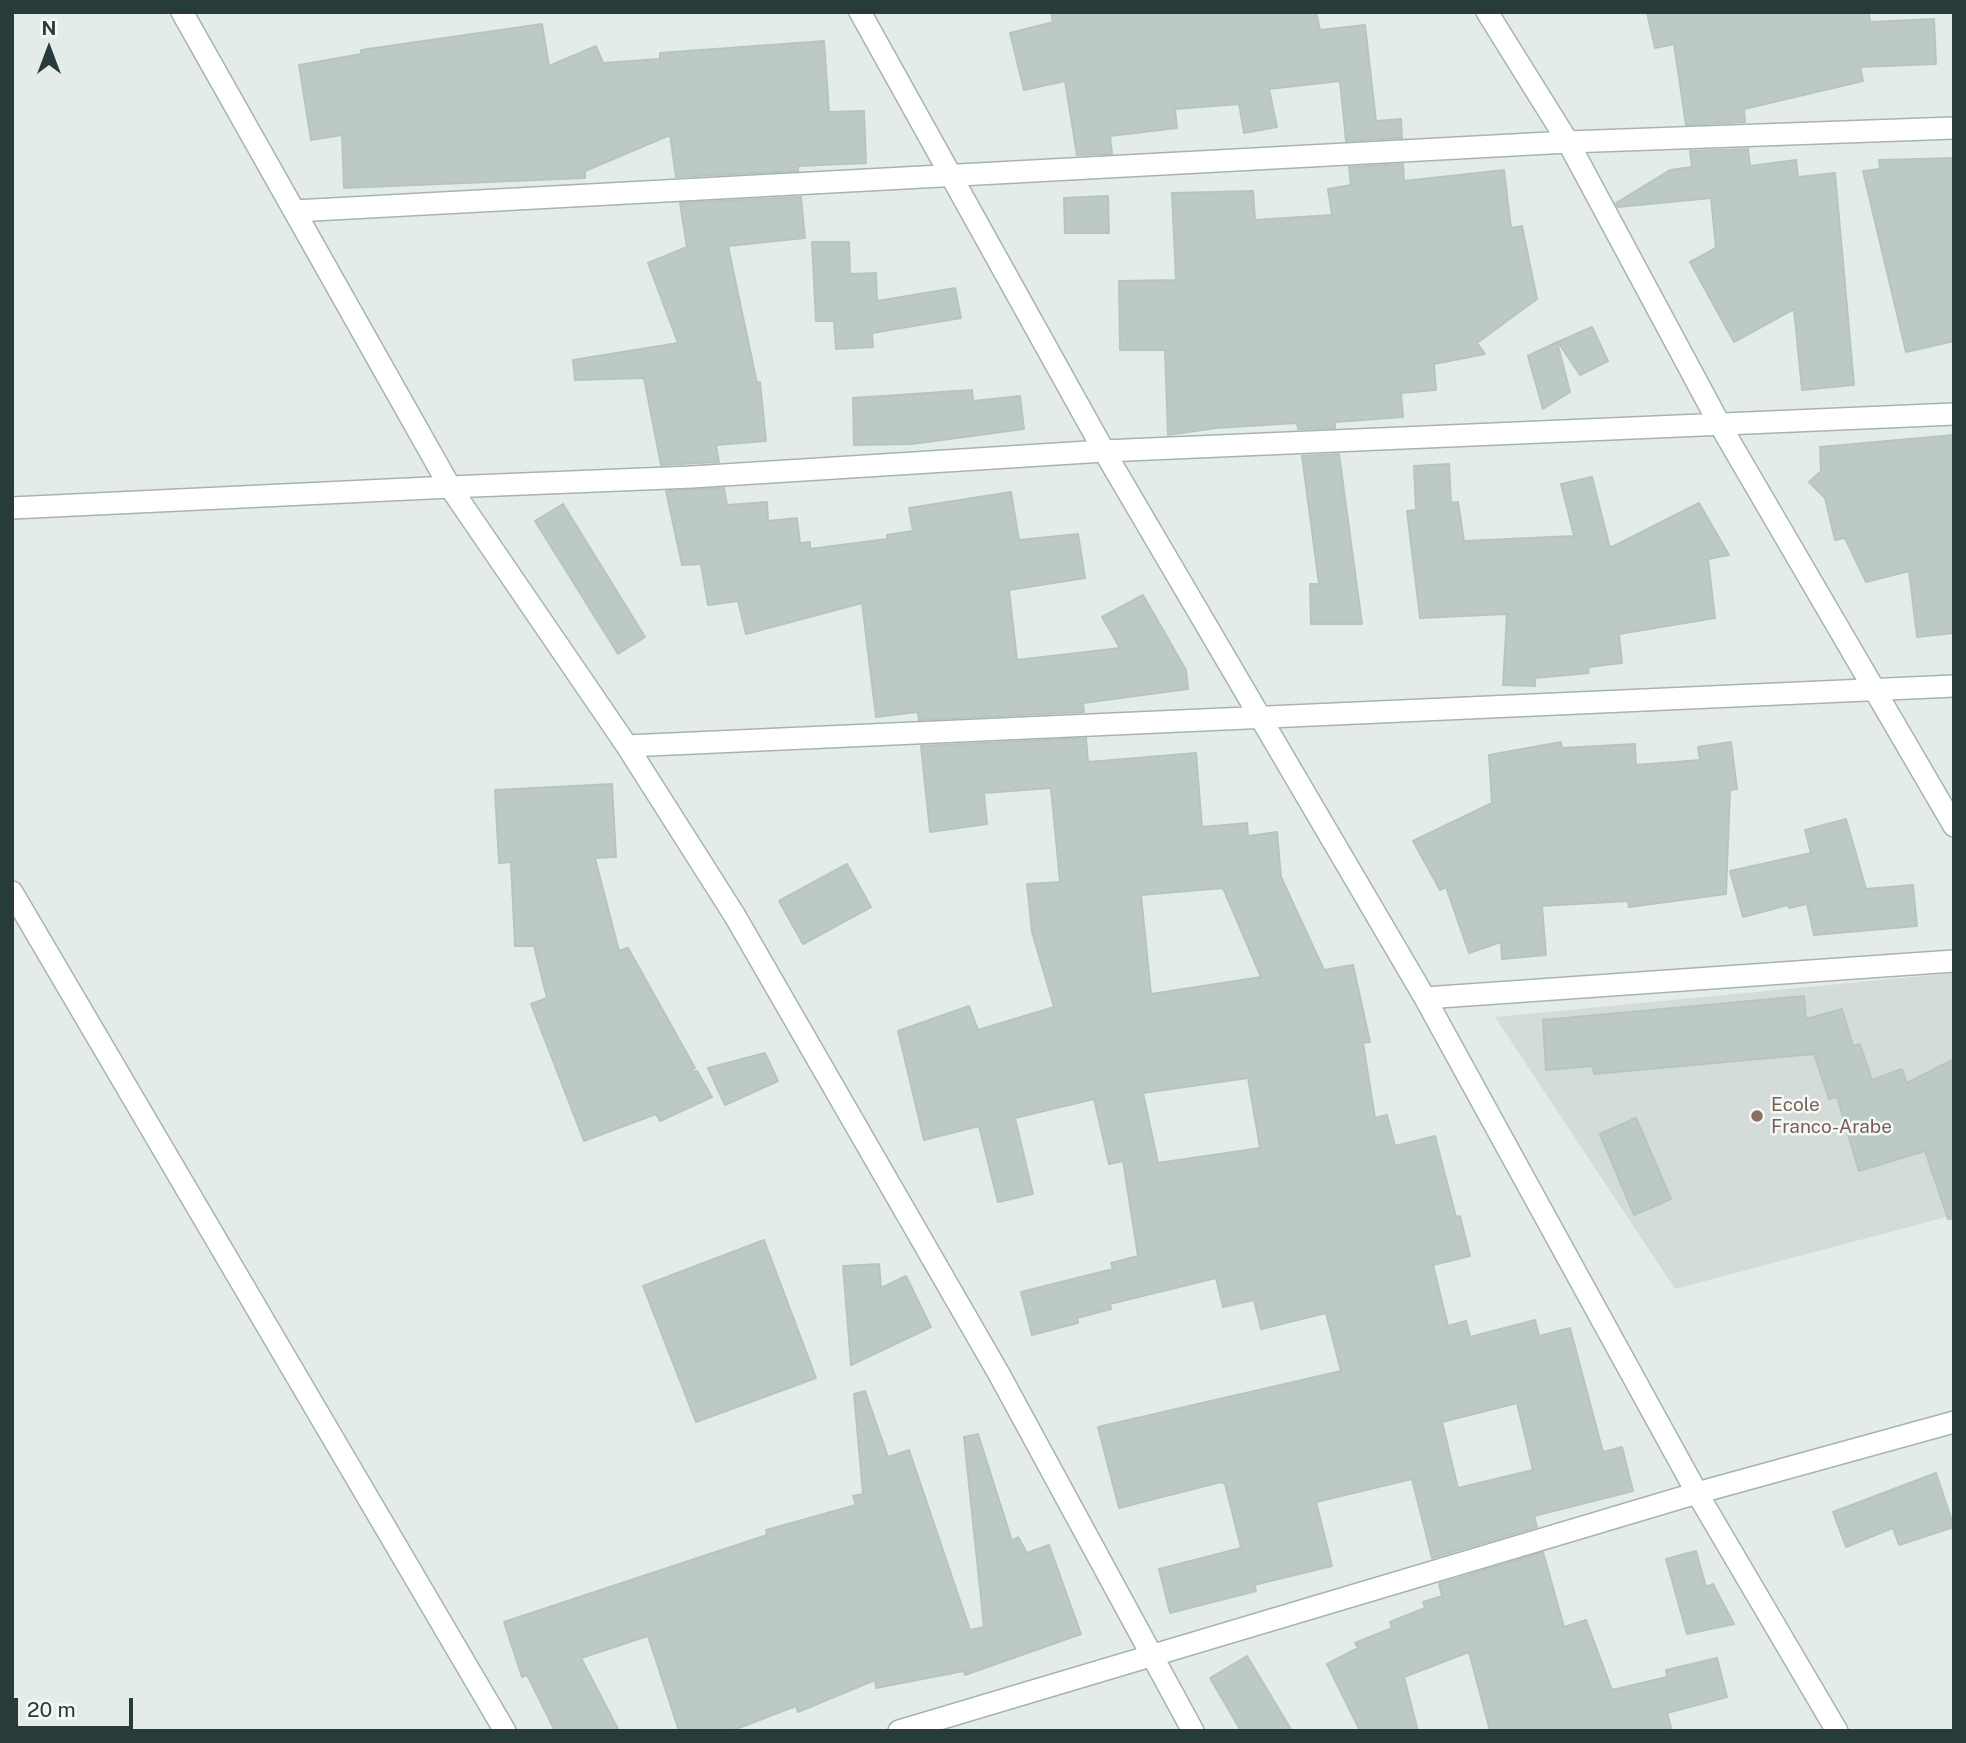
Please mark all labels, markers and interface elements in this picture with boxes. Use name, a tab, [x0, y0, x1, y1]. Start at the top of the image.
north arrow	[14, 14, 84, 84]
text: N	[42, 17, 56, 39]
place label: Ecole Franco-Arabe	[1771, 1094, 1892, 1138]
marker: Ecole Franco-Arabe	[1749, 1108, 1765, 1124]
scale bar	[18, 1684, 136, 1728]
text: 20 m	[27, 1697, 76, 1722]

